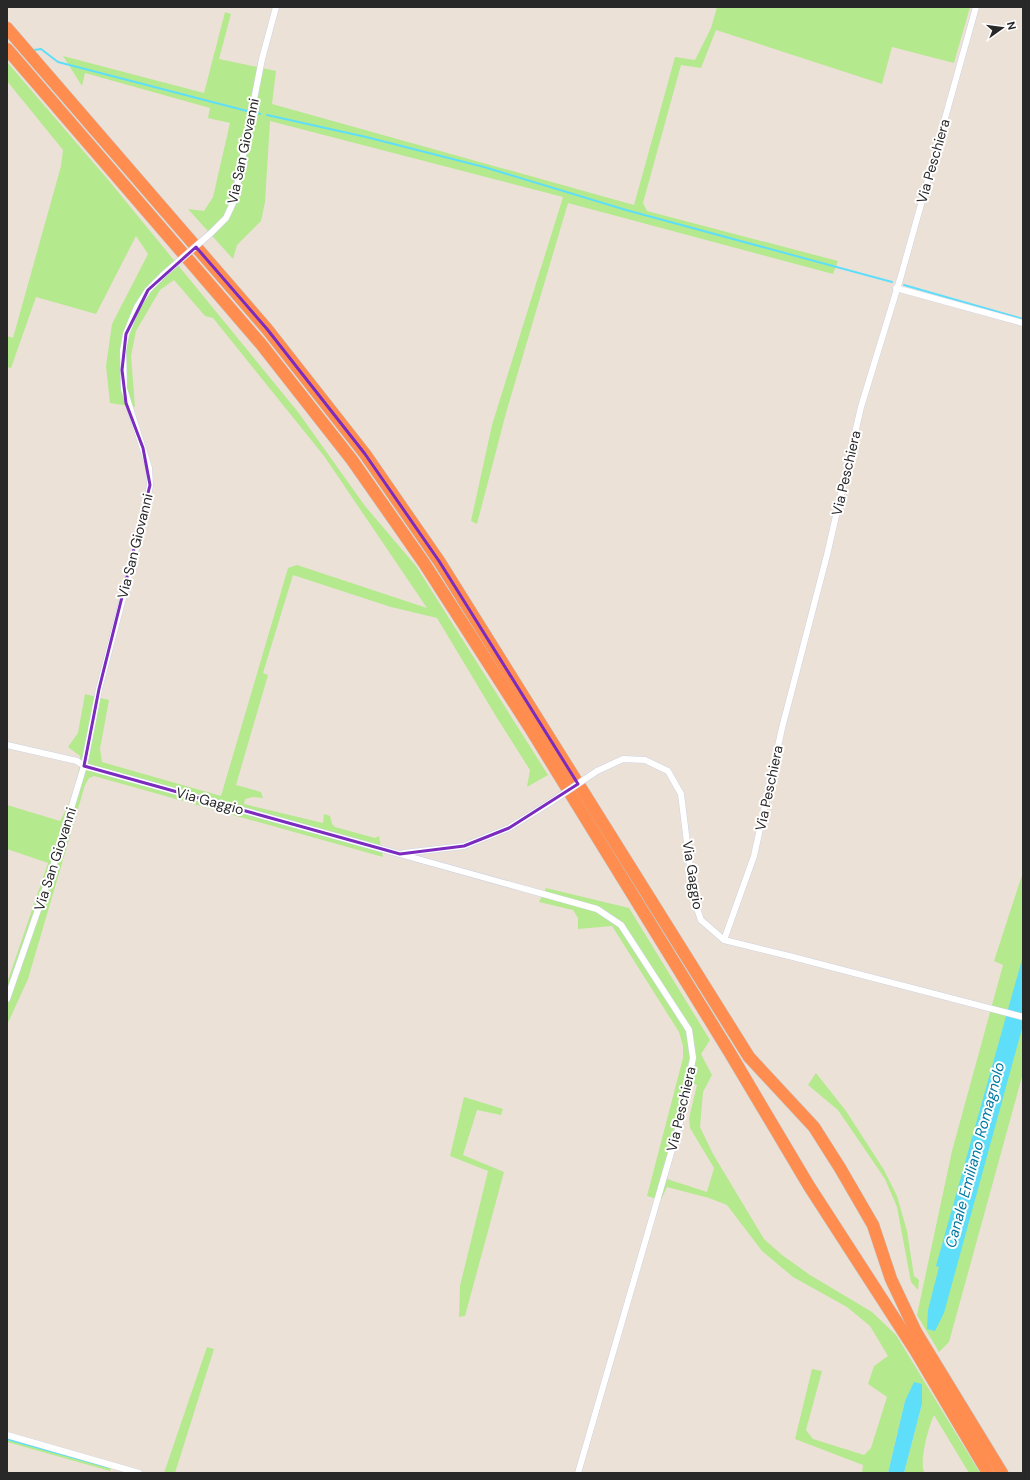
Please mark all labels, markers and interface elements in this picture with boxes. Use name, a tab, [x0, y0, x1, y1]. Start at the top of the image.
north arrow	[982, 8, 1022, 48]
text: N	[1004, 20, 1019, 31]
street label: Via San Giovanni	[223, 97, 263, 205]
street label: Via Peschiera	[912, 117, 954, 205]
street label: Via Peschiera	[827, 429, 865, 517]
street label: Via San Giovanni	[113, 492, 157, 600]
street label: Via Peschiera	[751, 744, 787, 832]
street label: Via Gaggio	[174, 783, 246, 819]
street label: Via San Giovanni	[30, 805, 80, 913]
street label: Via Gaggio	[679, 839, 707, 911]
water label: Canale Emiliano Romagnolo	[941, 1060, 1009, 1250]
street label: Via Peschiera	[662, 1065, 700, 1153]

